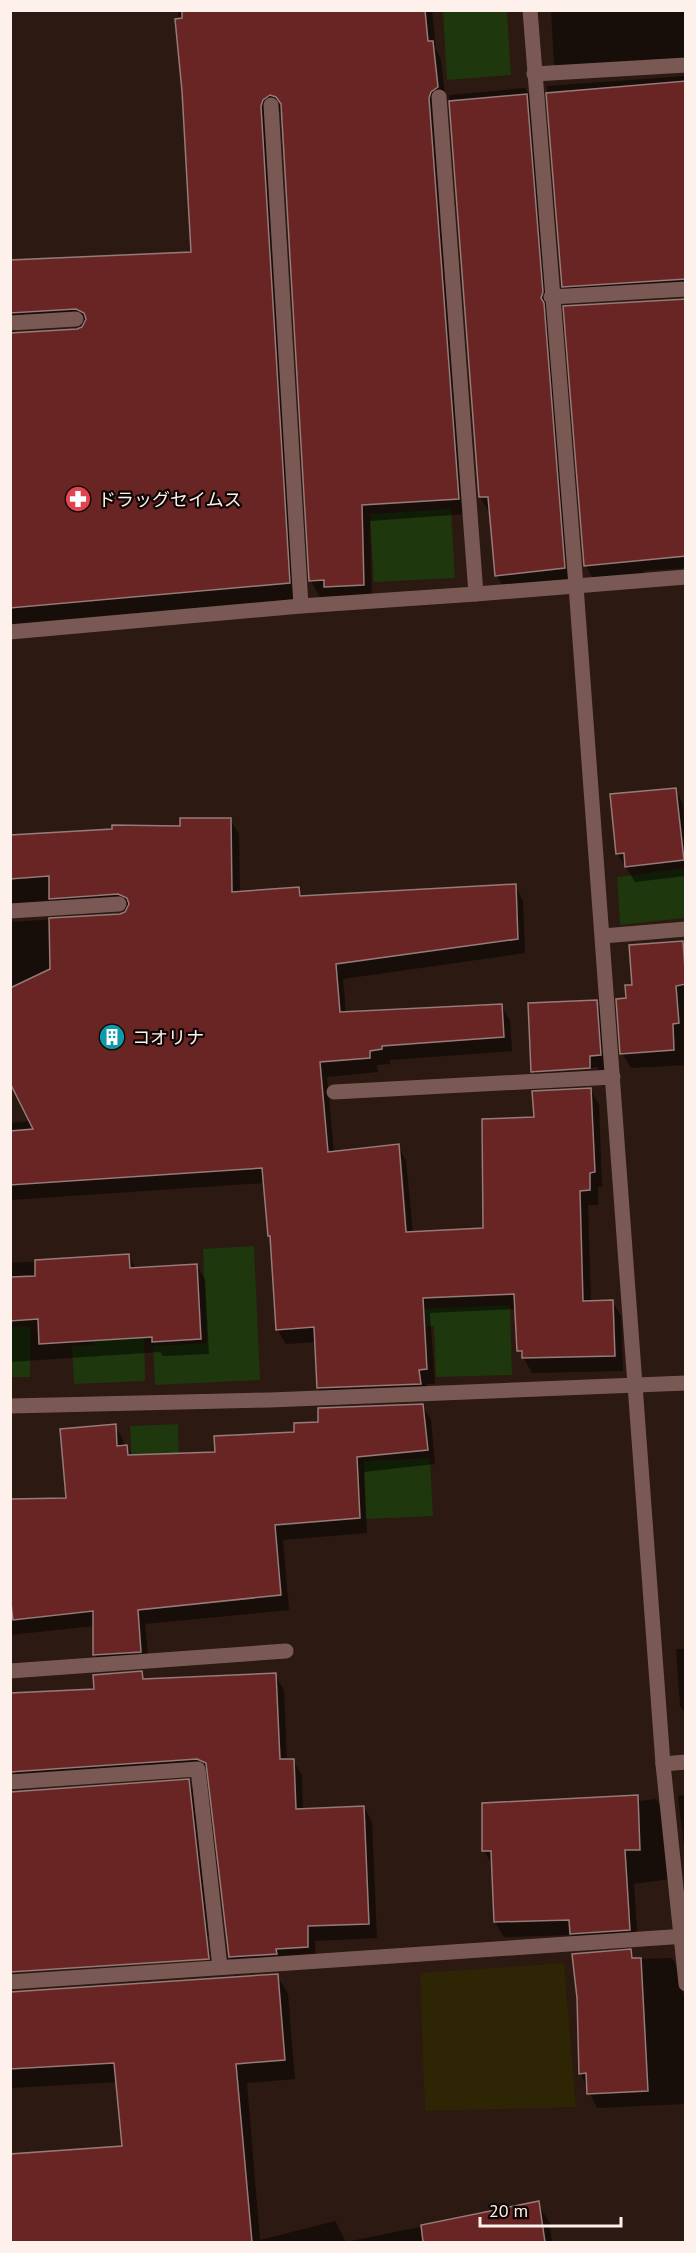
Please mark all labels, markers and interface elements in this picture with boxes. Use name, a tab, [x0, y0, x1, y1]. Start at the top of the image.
pharmacy icon: ドラッグセイムス	[63, 484, 93, 514]
place label: ドラッグセイムス	[98, 488, 242, 511]
building icon: コオリナ	[97, 1022, 127, 1052]
place label: コオリナ	[132, 1026, 204, 1049]
scale bar	[480, 2190, 621, 2228]
text: 20 m	[489, 2199, 528, 2222]

